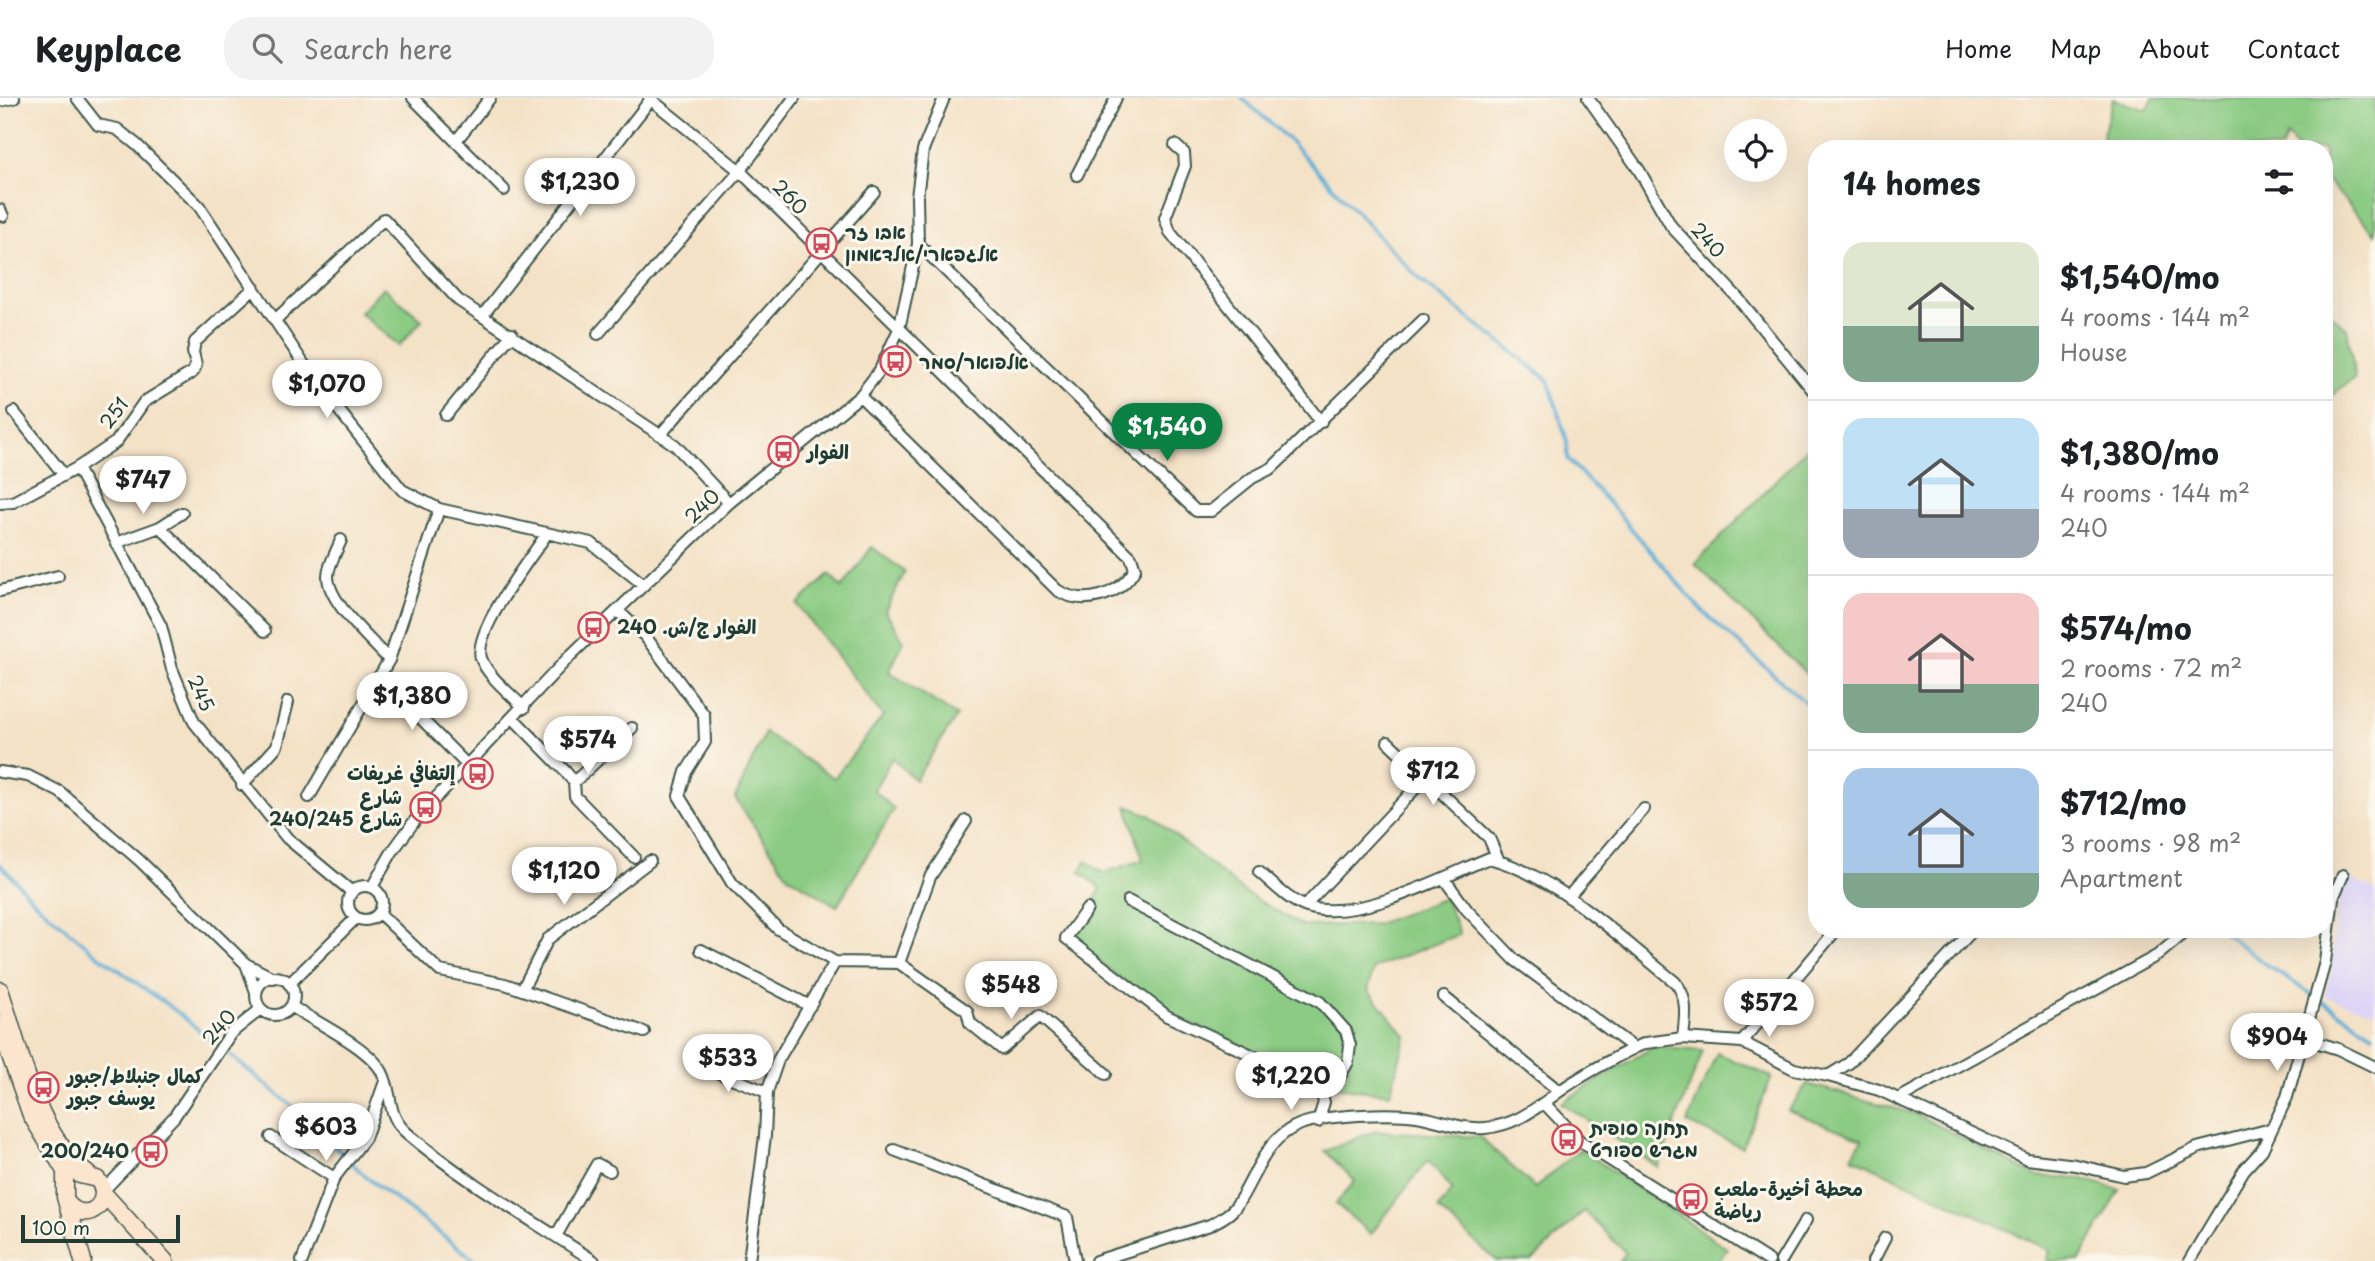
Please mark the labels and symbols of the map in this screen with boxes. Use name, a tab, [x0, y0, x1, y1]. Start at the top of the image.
pin: $1,230	[523, 158, 637, 218]
street label: 260	[767, 172, 815, 220]
street label: 240	[1685, 215, 1732, 263]
place label: אבו זר אלגפארי/אלדאמון	[845, 217, 998, 267]
bus stop icon: אבו זר אלגפארי/אלדאמון	[805, 226, 839, 260]
bus stop icon: אלפואר/סמר	[879, 345, 913, 379]
place label: אלפואר/סמר	[919, 347, 1029, 375]
pin: $1,070	[270, 360, 384, 420]
street label: 251	[92, 391, 134, 434]
pin: $1,540	[1110, 404, 1224, 463]
bus stop icon: الفوار	[767, 435, 801, 469]
place label: الفوار	[805, 437, 849, 465]
pin: $747	[102, 456, 184, 516]
street label: 240	[677, 482, 725, 529]
bus stop icon: الفوار ج/ش. 240	[577, 610, 611, 644]
place label: الفوار ج/ش. 240	[617, 612, 757, 640]
street label: 245	[182, 670, 222, 715]
pin: $1,380	[355, 672, 469, 732]
pin: $574	[547, 716, 629, 776]
pin: $712	[1392, 748, 1474, 807]
bus stop icon: إلتفافي غريفات	[461, 756, 495, 790]
place label: إلتفافي غريفات	[347, 758, 455, 788]
place label: شارع 240/شارع 245	[269, 782, 402, 833]
bus stop icon: شارع 240/شارع 245	[408, 791, 442, 825]
pin: $1,120	[507, 848, 621, 907]
pin: $548	[970, 962, 1052, 1021]
pin: $572	[1728, 979, 1810, 1039]
street label: 240	[195, 1002, 242, 1050]
pin: $904	[2236, 1014, 2318, 1073]
pin: $533	[687, 1034, 769, 1094]
pin: $1,220	[1234, 1052, 1348, 1112]
place label: كمال جنبلاط/جبور يوسف جبور	[65, 1061, 204, 1111]
bus stop icon: كمال جنبلاط/جبور يوسف جبور	[27, 1070, 61, 1104]
pin: $603	[285, 1104, 367, 1163]
place label: תחנה סופית מגרש ספורט	[1588, 1113, 1698, 1163]
bus stop icon: תחנה סופית מגרש ספורט	[1550, 1122, 1584, 1156]
bus stop icon: 200/240	[135, 1134, 169, 1168]
place label: 200/240	[41, 1136, 129, 1164]
place label: محطة أخيرة-ملعب رياضة	[1714, 1174, 1863, 1224]
bus stop icon: محطة أخيرة-ملعب رياضة	[1674, 1183, 1708, 1217]
scale bar	[21, 1212, 180, 1244]

